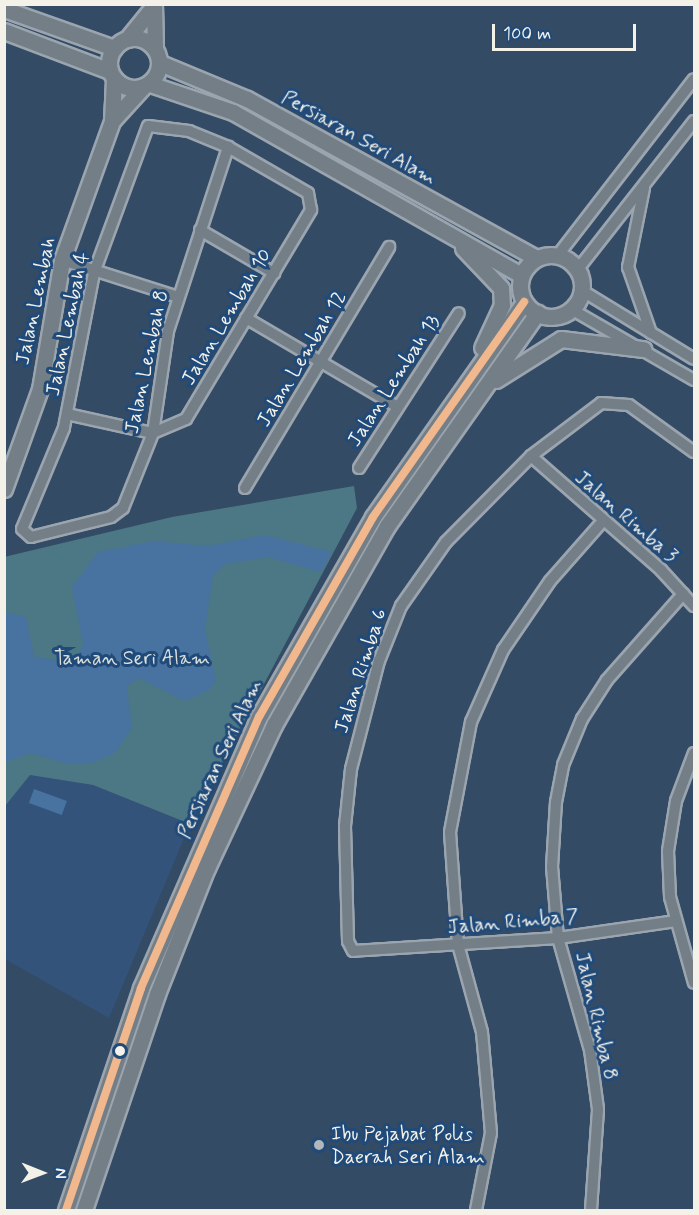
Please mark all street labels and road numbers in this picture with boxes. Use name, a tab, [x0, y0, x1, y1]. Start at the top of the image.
street label: Persiaran Seri Alam	[277, 85, 441, 191]
street label: Jalan Lembah	[11, 235, 61, 367]
street label: Jalan Lembah 10	[177, 244, 277, 390]
street label: Jalan Lembah 4	[41, 250, 95, 398]
street label: Jalan Lembah 12	[252, 287, 352, 431]
street label: Jalan Lembah 8	[120, 288, 174, 436]
street label: Jalan Lembah 13	[343, 311, 445, 451]
street label: Jalan Rimba 3	[570, 466, 682, 568]
street label: Jalan Rimba 6	[330, 606, 392, 736]
street label: Persiaran Seri Alam	[172, 675, 268, 843]
street label: Jalan Rimba 7	[447, 904, 579, 940]
street label: Jalan Rimba 8	[570, 950, 622, 1082]

